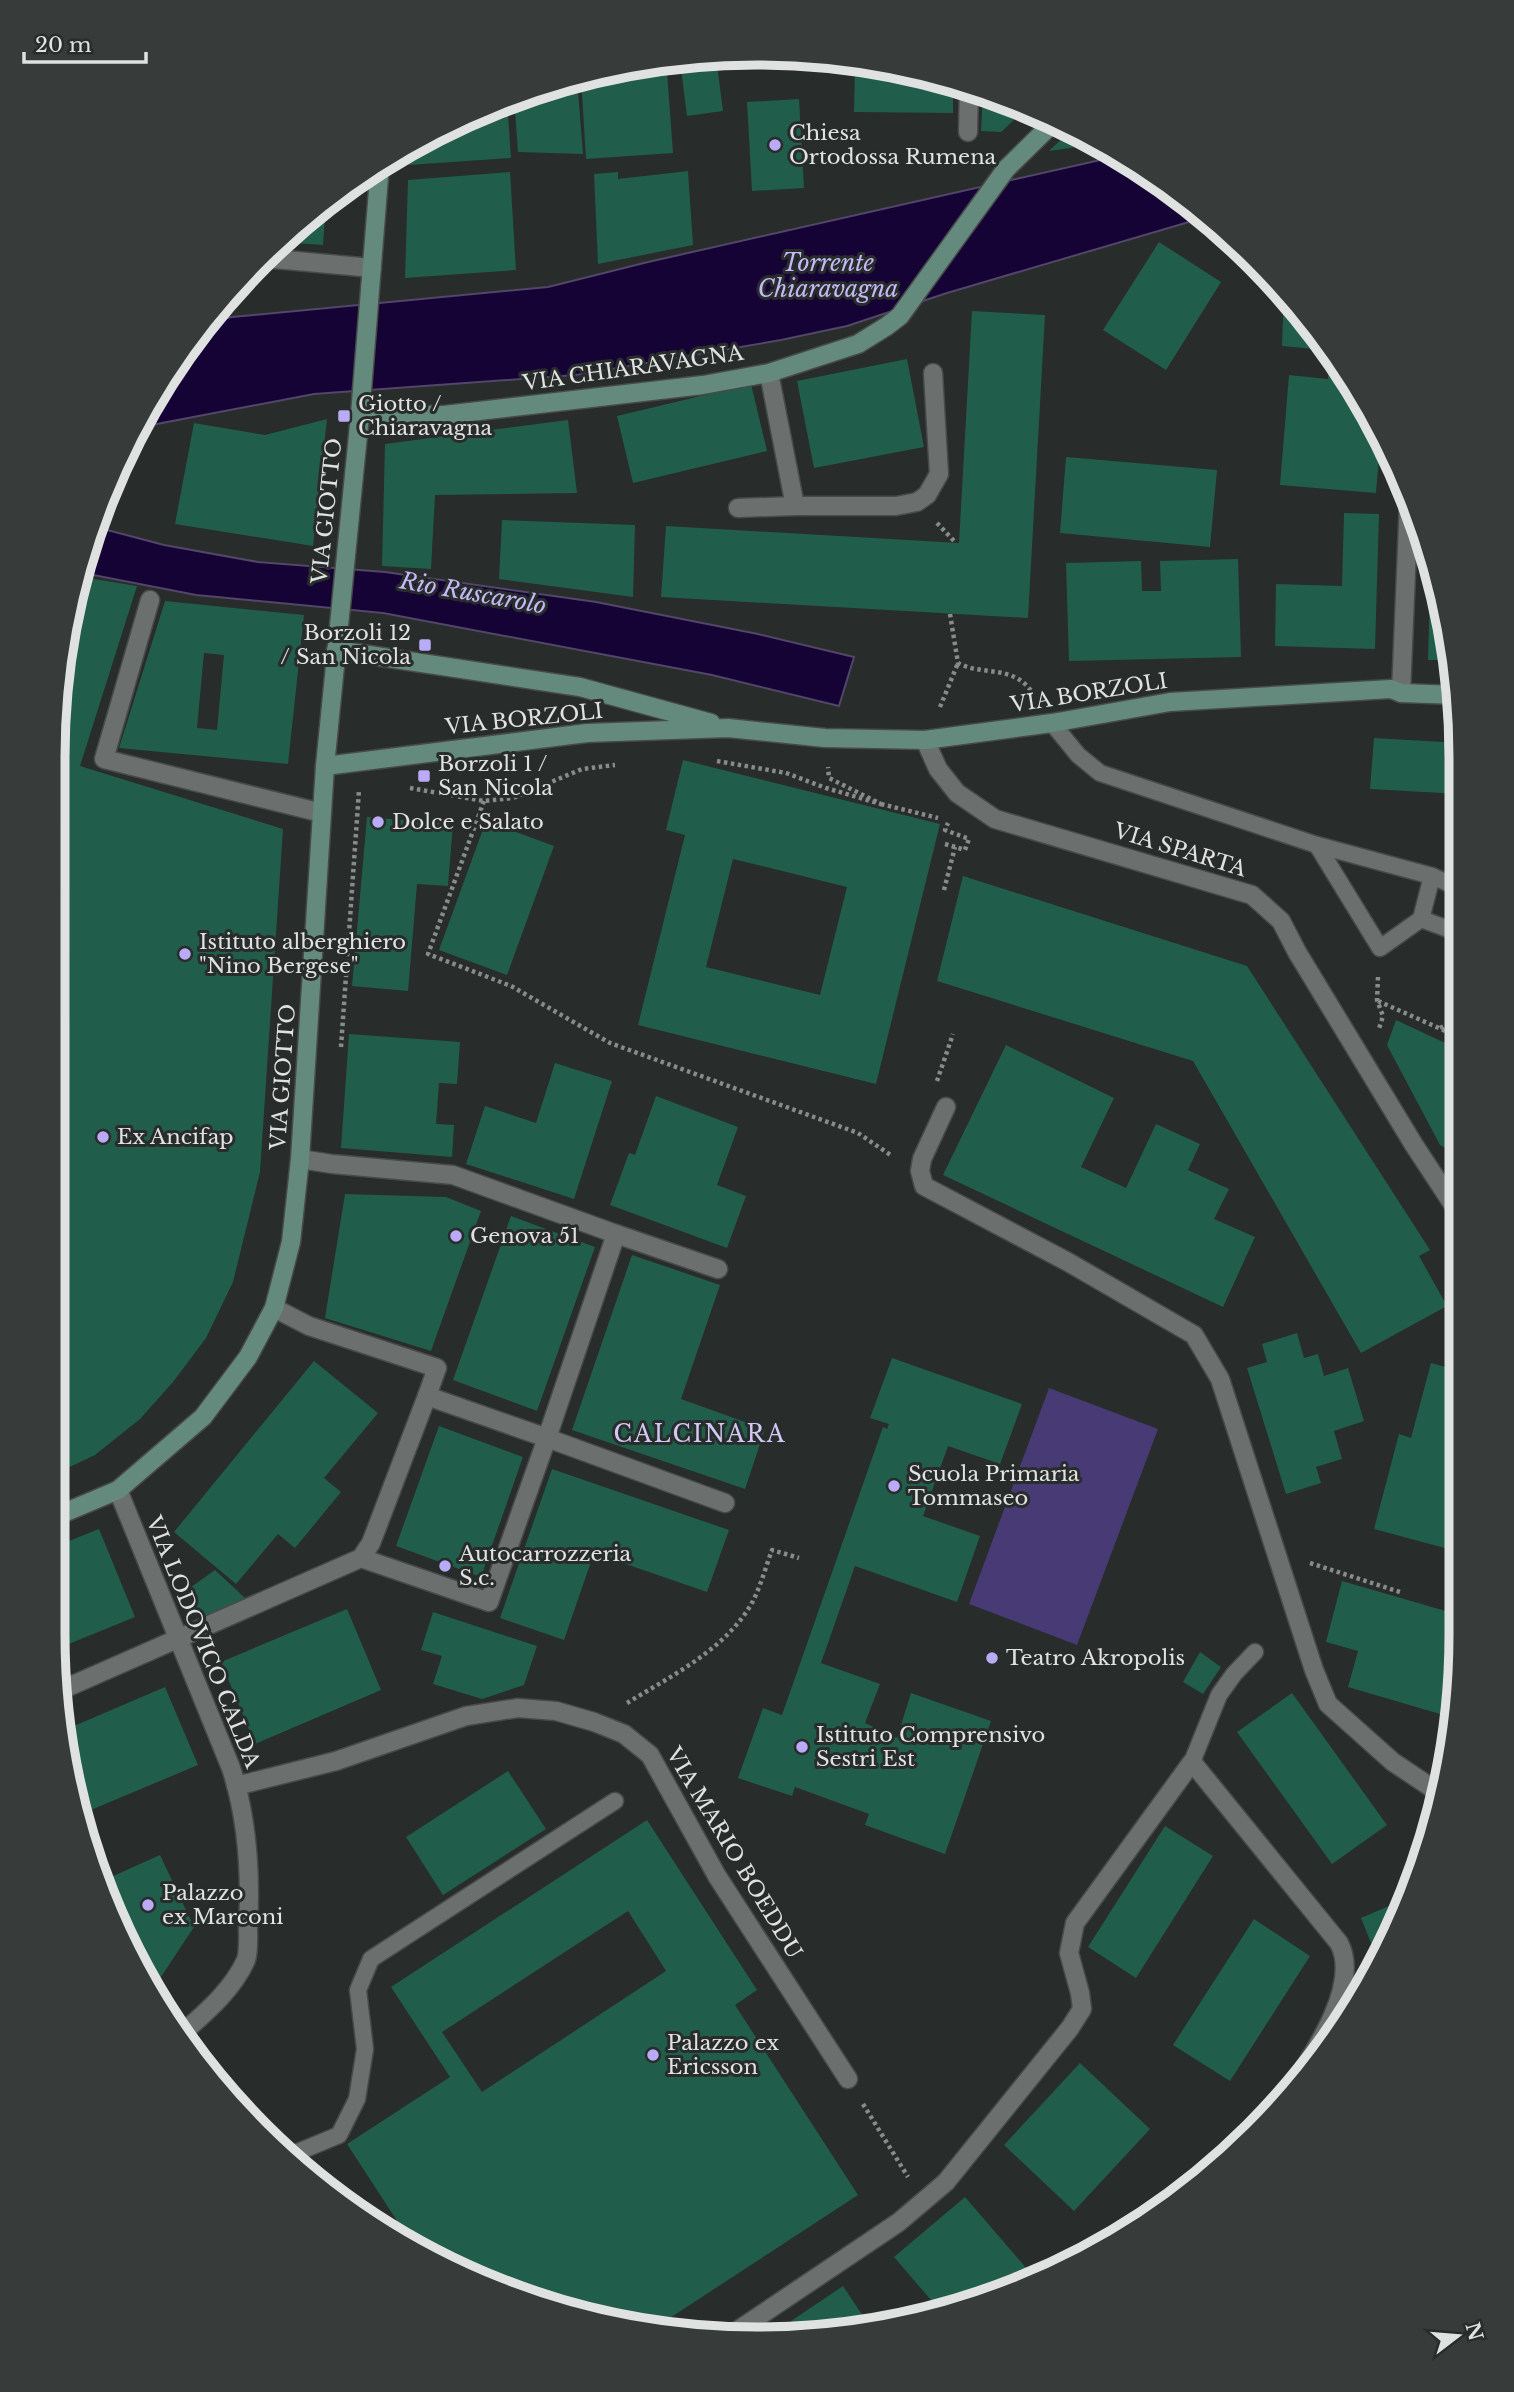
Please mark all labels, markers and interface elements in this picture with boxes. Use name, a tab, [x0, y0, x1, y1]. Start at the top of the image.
scale bar	[24, 21, 147, 65]
text: 20 m	[35, 32, 92, 58]
place label: Chiesa Ortodossa Rumena	[789, 120, 997, 170]
marker: Chiesa Ortodossa Rumena	[767, 137, 783, 153]
water label: Torrente Chiaravagna	[758, 249, 898, 303]
street label: VIA CHIARAVAGNA	[520, 340, 746, 397]
place label: Giotto / Chiaravagna	[358, 391, 493, 441]
marker: Giotto / Chiaravagna	[336, 408, 352, 424]
street label: VIA GIOTTO	[306, 437, 348, 586]
water label: Rio Ruscarolo	[397, 566, 548, 620]
place label: Borzoli 12 / San Nicola	[280, 620, 411, 670]
marker: Borzoli 12 / San Nicola	[417, 637, 433, 653]
street label: VIA BORZOLI	[1008, 668, 1169, 718]
street label: VIA BORZOLI	[443, 698, 604, 740]
place label: Borzoli 1 / San Nicola	[438, 751, 553, 801]
marker: Borzoli 1 / San Nicola	[416, 768, 432, 784]
place label: Dolce e Salato	[392, 809, 544, 835]
marker: Dolce e Salato	[370, 814, 386, 830]
street label: VIA SPARTA	[1110, 817, 1250, 883]
place label: Istituto alberghiero "Nino Bergese"	[199, 929, 406, 979]
marker: Istituto alberghiero "Nino Bergese"	[177, 946, 193, 962]
street label: VIA GIOTTO	[265, 1003, 301, 1152]
place label: Ex Ancifap	[117, 1124, 234, 1150]
marker: Ex Ancifap	[95, 1129, 111, 1145]
place label: Genova 51	[470, 1223, 579, 1249]
marker: Genova 51	[448, 1228, 464, 1244]
district label: CALCINARA	[613, 1420, 787, 1448]
place label: Scuola Primaria Tommaseo	[908, 1461, 1080, 1511]
marker: Scuola Primaria Tommaseo	[886, 1478, 902, 1494]
street label: VIA LODOVICO CALDA	[140, 1511, 266, 1772]
place label: Autocarrozzeria S.c.	[458, 1541, 632, 1591]
marker: Autocarrozzeria S.c.	[437, 1558, 453, 1574]
place label: Teatro Akropolis	[1006, 1645, 1185, 1671]
marker: Teatro Akropolis	[984, 1650, 1000, 1666]
place label: Istituto Comprensivo Sestri Est	[816, 1722, 1045, 1772]
marker: Istituto Comprensivo Sestri Est	[794, 1739, 810, 1755]
street label: VIA MARIO BOEDDU	[660, 1742, 808, 1963]
place label: Palazzo ex Marconi	[162, 1880, 283, 1930]
marker: Palazzo ex Marconi	[140, 1897, 156, 1913]
place label: Palazzo ex Ericsson	[667, 2030, 779, 2080]
marker: Palazzo ex Ericsson	[645, 2047, 661, 2063]
north arrow	[1423, 2301, 1493, 2371]
text: N	[1460, 2320, 1487, 2343]

